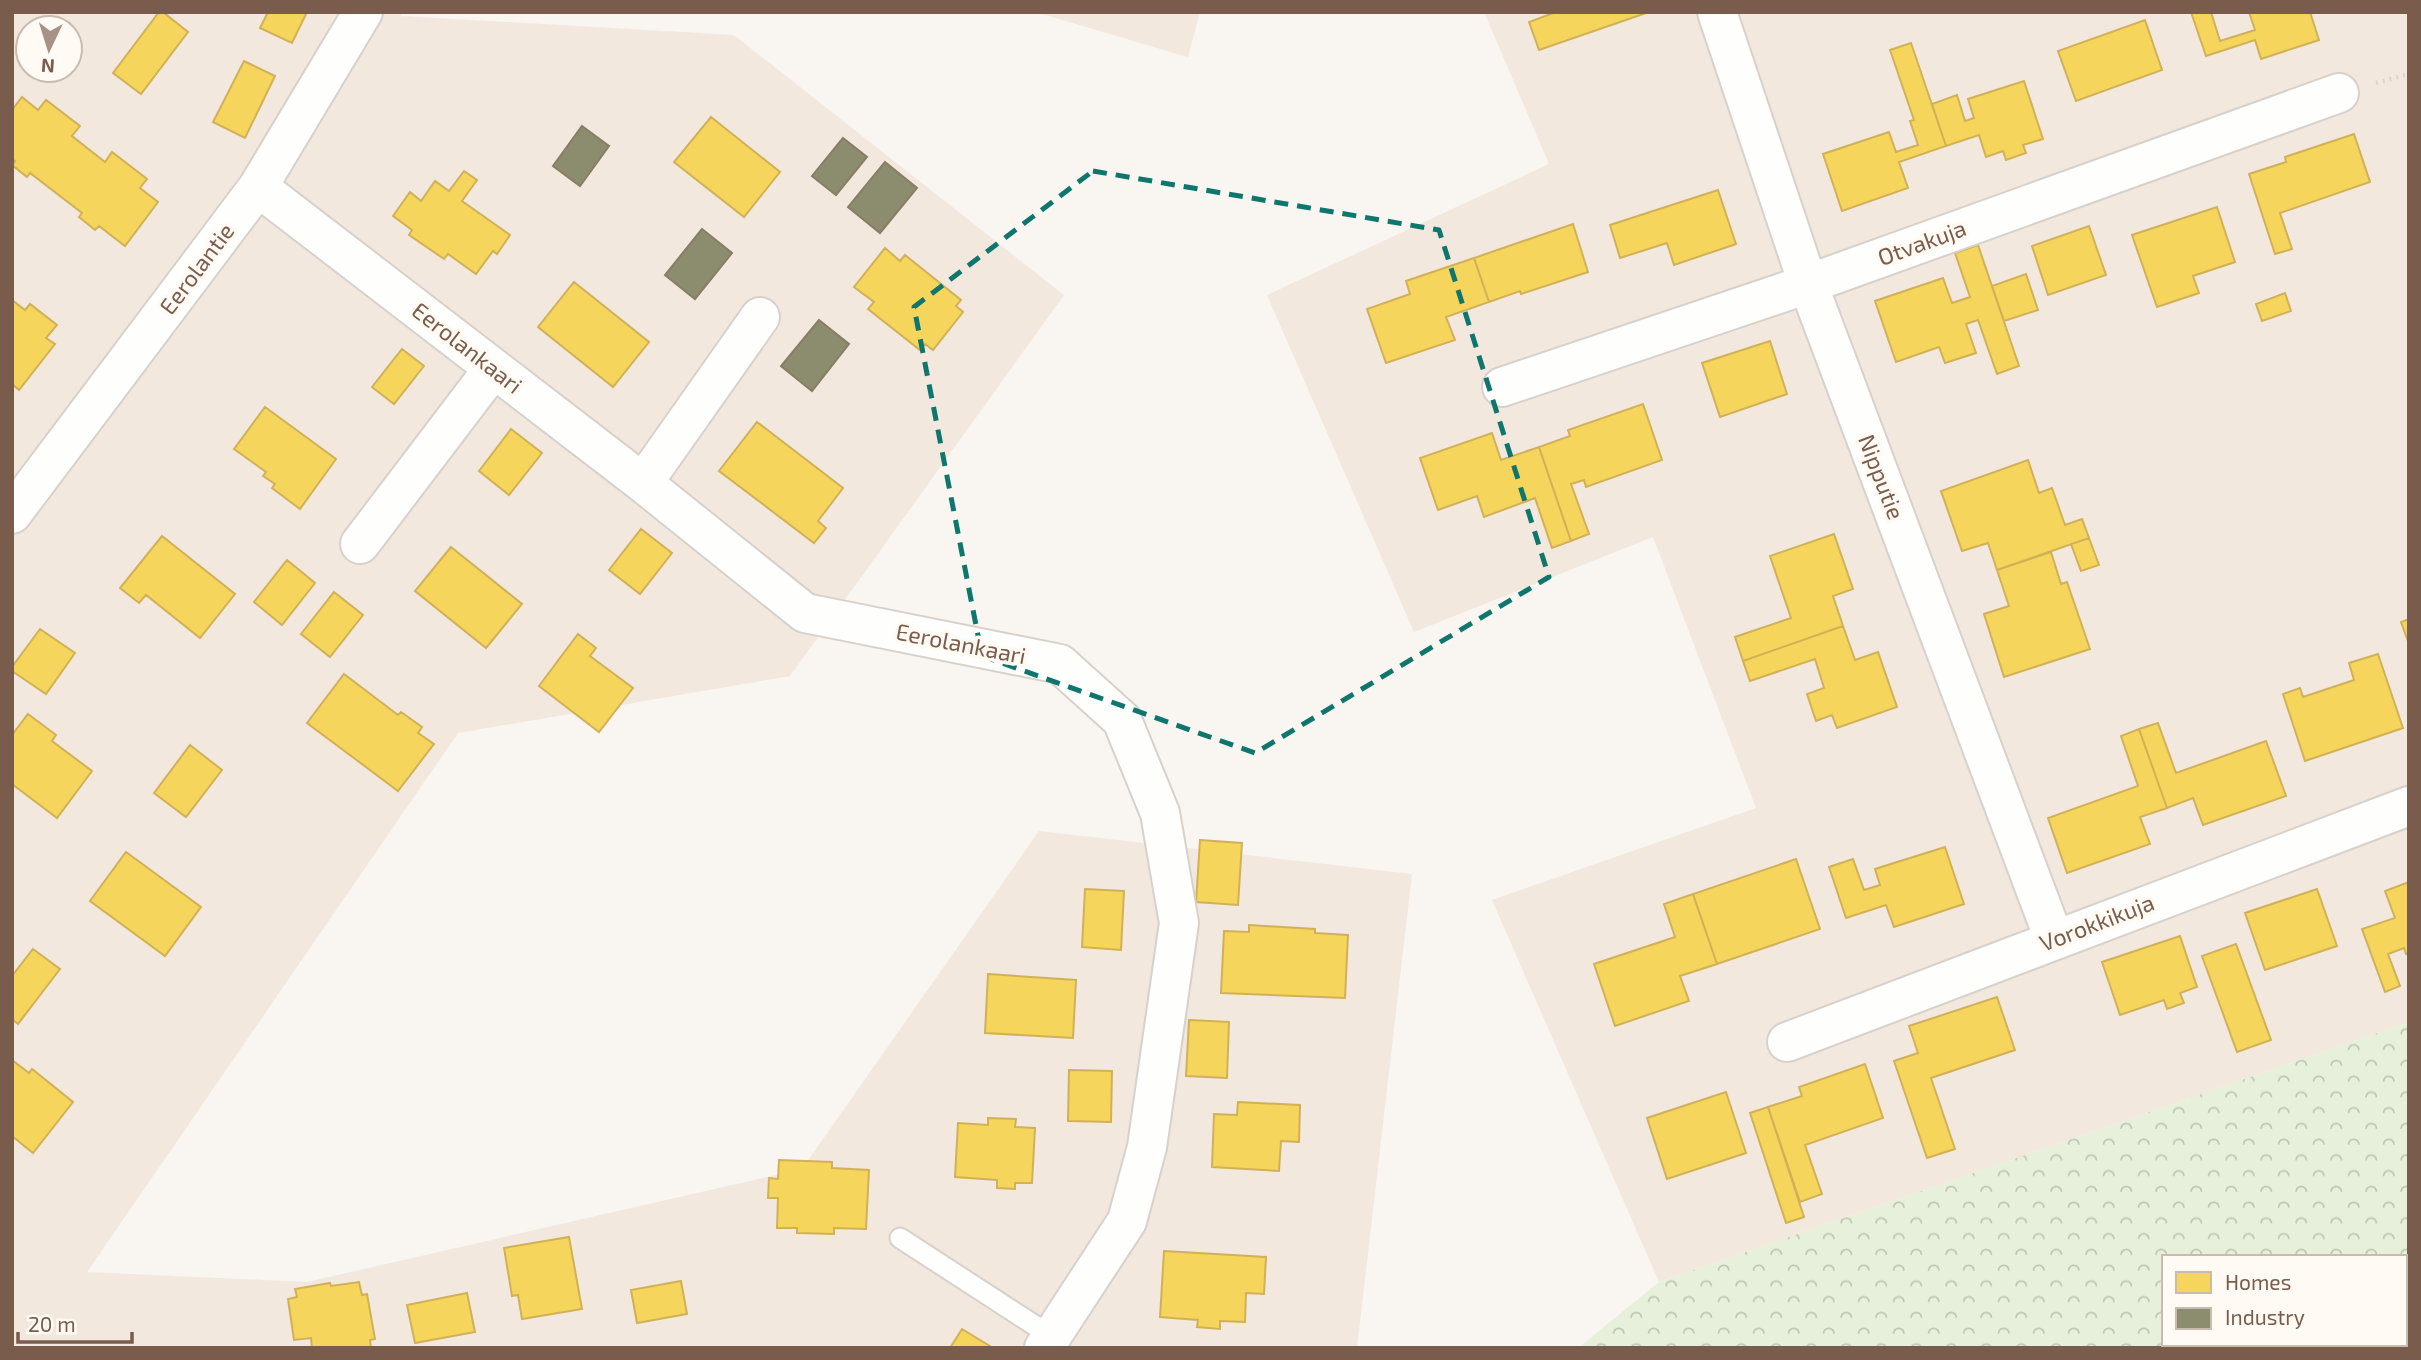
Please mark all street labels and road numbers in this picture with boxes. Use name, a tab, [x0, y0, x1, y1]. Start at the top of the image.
street label: Otvakuja	[1874, 213, 1970, 271]
street label: Eerolantie	[153, 217, 240, 319]
street label: Eerolankaari	[407, 296, 528, 399]
street label: Nipputie	[1853, 430, 1911, 523]
street label: Eerolankaari	[894, 617, 1029, 669]
street label: Vorokkikuja	[2035, 887, 2158, 957]

